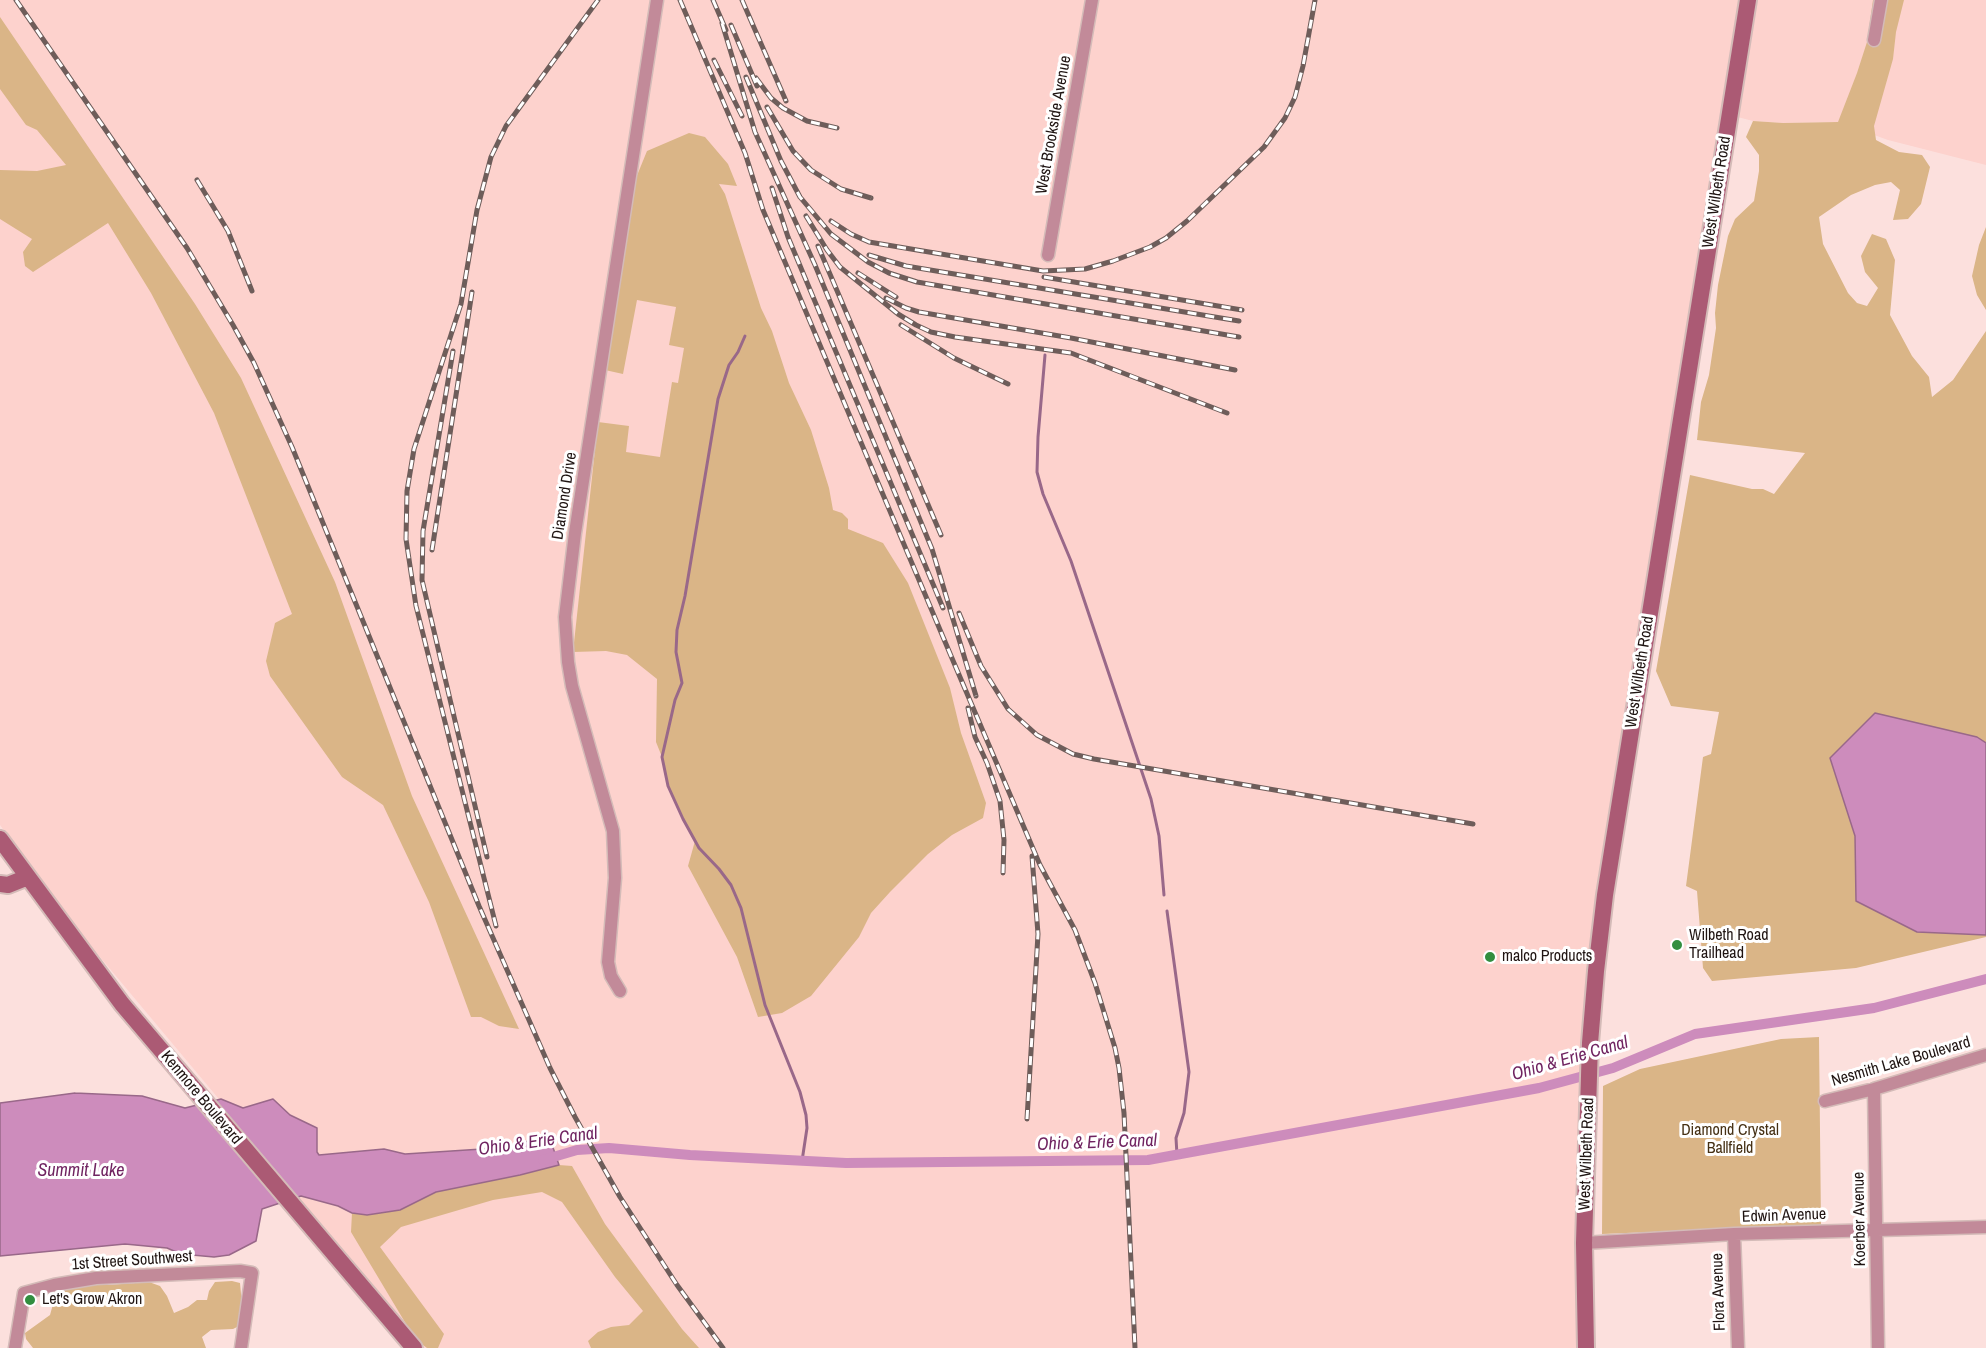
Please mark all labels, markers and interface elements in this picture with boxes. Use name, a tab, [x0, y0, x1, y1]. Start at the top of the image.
street label: West Brookside Avenue	[1032, 54, 1076, 196]
street label: West Wilbeth Road	[1699, 135, 1735, 249]
street label: Diamond Drive	[549, 451, 581, 541]
street label: West Wilbeth Road	[1622, 615, 1658, 729]
place label: Wilbeth Road Trailhead	[1689, 926, 1768, 964]
marker: Wilbeth Road Trailhead	[1670, 938, 1684, 952]
place label: malco Products	[1502, 947, 1592, 967]
marker: malco Products	[1483, 950, 1497, 964]
water label: Ohio & Erie Canal	[1509, 1032, 1631, 1086]
street label: Nesmith Lake Boulevard	[1829, 1033, 1973, 1091]
street label: Kenmore Boulevard	[156, 1047, 246, 1149]
street label: West Wilbeth Road	[1575, 1097, 1599, 1211]
park label: Diamond Crystal Ballfield	[1681, 1121, 1779, 1159]
water label: Ohio & Erie Canal	[477, 1123, 599, 1161]
water label: Ohio & Erie Canal	[1037, 1130, 1157, 1156]
water label: Summit Lake	[38, 1160, 124, 1182]
street label: Koerber Avenue	[1850, 1172, 1870, 1266]
street label: Edwin Avenue	[1741, 1205, 1827, 1227]
street label: 1st Street Southwest	[71, 1247, 193, 1275]
street label: Flora Avenue	[1708, 1253, 1730, 1331]
place label: Let's Grow Akron	[42, 1290, 142, 1310]
marker: Let's Grow Akron	[23, 1293, 37, 1307]

